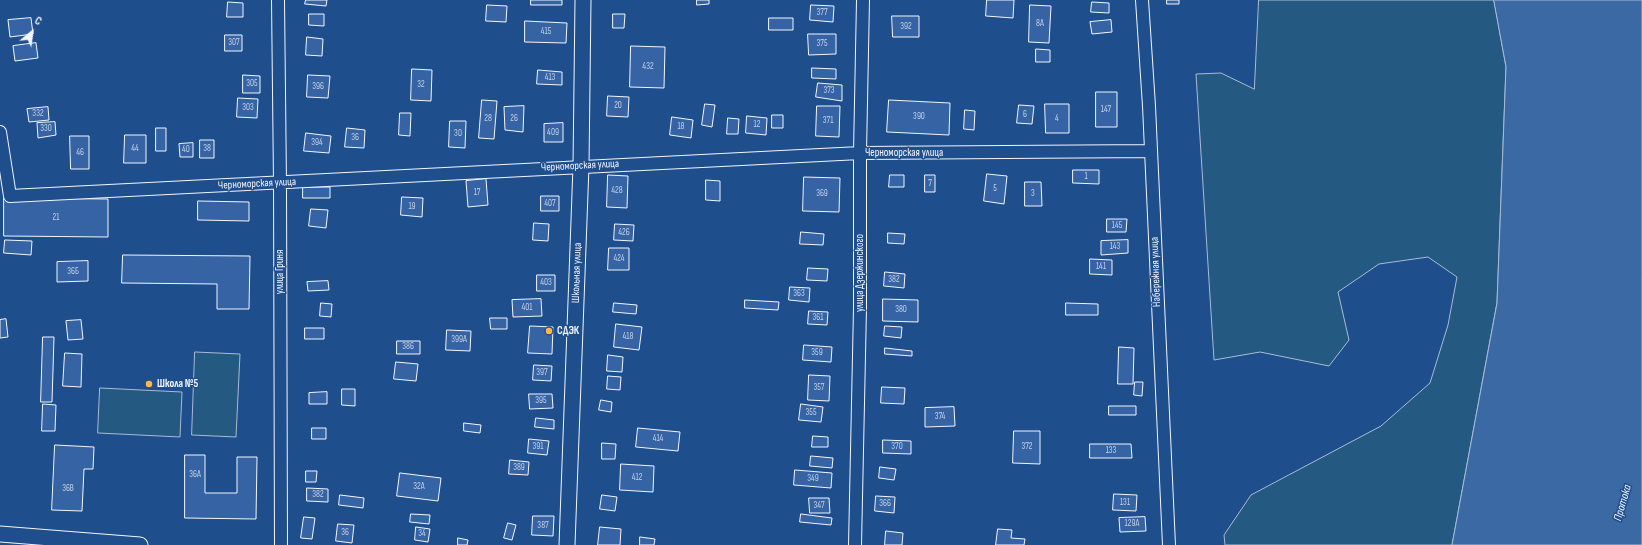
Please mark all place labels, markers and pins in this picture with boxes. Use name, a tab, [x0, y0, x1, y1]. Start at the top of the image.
place label: СДЭК	[557, 324, 579, 338]
marker: СДЭК	[544, 326, 554, 336]
place label: Школа №5	[157, 377, 198, 391]
marker: Школа №5	[144, 379, 154, 389]

